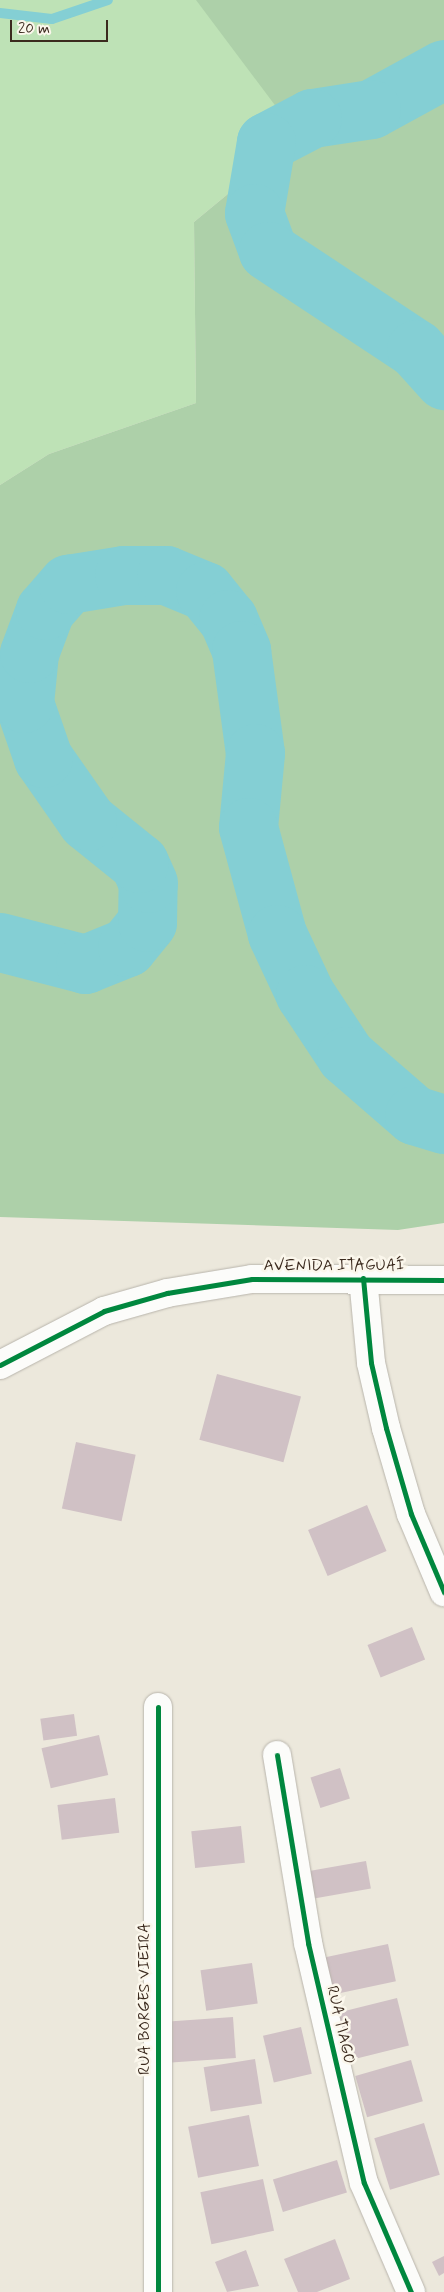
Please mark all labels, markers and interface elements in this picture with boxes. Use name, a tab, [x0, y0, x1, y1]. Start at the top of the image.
scale bar	[12, 10, 110, 42]
text: 20 m	[18, 19, 50, 39]
street label: AVENIDA ITAGUAÍ	[264, 1256, 404, 1276]
street label: RUA BORGES VIEIRA	[135, 1922, 155, 2076]
street label: RUA TIAGO	[321, 1983, 359, 2067]

